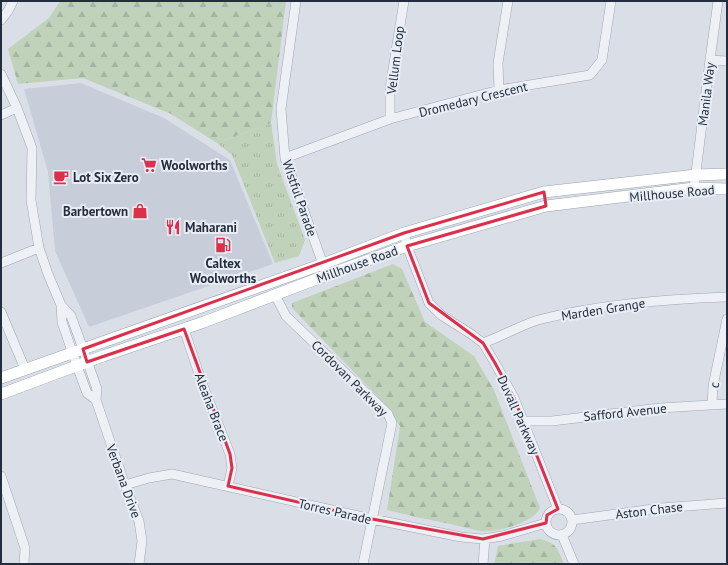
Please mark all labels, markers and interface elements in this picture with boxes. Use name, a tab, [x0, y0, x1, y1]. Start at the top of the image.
street label: Vellum Loop	[383, 25, 408, 96]
street label: Manila Way	[694, 61, 719, 127]
street label: Dromedary Crescent	[417, 78, 530, 121]
supermarket icon: Woolworths	[140, 156, 158, 174]
place label: Woolworths	[161, 157, 228, 174]
street label: Wistful Parade	[278, 157, 321, 239]
cafe icon: Lot Six Zero	[52, 168, 70, 186]
place label: Lot Six Zero	[73, 169, 139, 186]
street label: Millhouse Road	[629, 181, 715, 206]
shop icon: Barbertown	[131, 202, 149, 220]
place label: Barbertown	[63, 203, 128, 220]
restaurant icon: Maharani	[164, 218, 182, 236]
place label: Maharani	[185, 219, 237, 236]
fuel station icon: Caltex Woolworths	[214, 236, 232, 254]
street label: Millhouse Road	[314, 242, 400, 287]
place label: Caltex Woolworths	[190, 255, 257, 287]
street label: Marden Grange	[560, 294, 646, 325]
street label: Cordovan Parkway	[308, 336, 392, 420]
street label: Aleaha Brace	[191, 370, 232, 444]
street label: Duvall Parkway	[493, 373, 544, 458]
street label: c	[706, 381, 723, 389]
street label: Safford Avenue	[583, 400, 667, 425]
street label: Verbana Drive	[102, 441, 145, 520]
street label: Torres Parade	[297, 495, 373, 528]
street label: Aston Chase	[614, 498, 684, 523]

